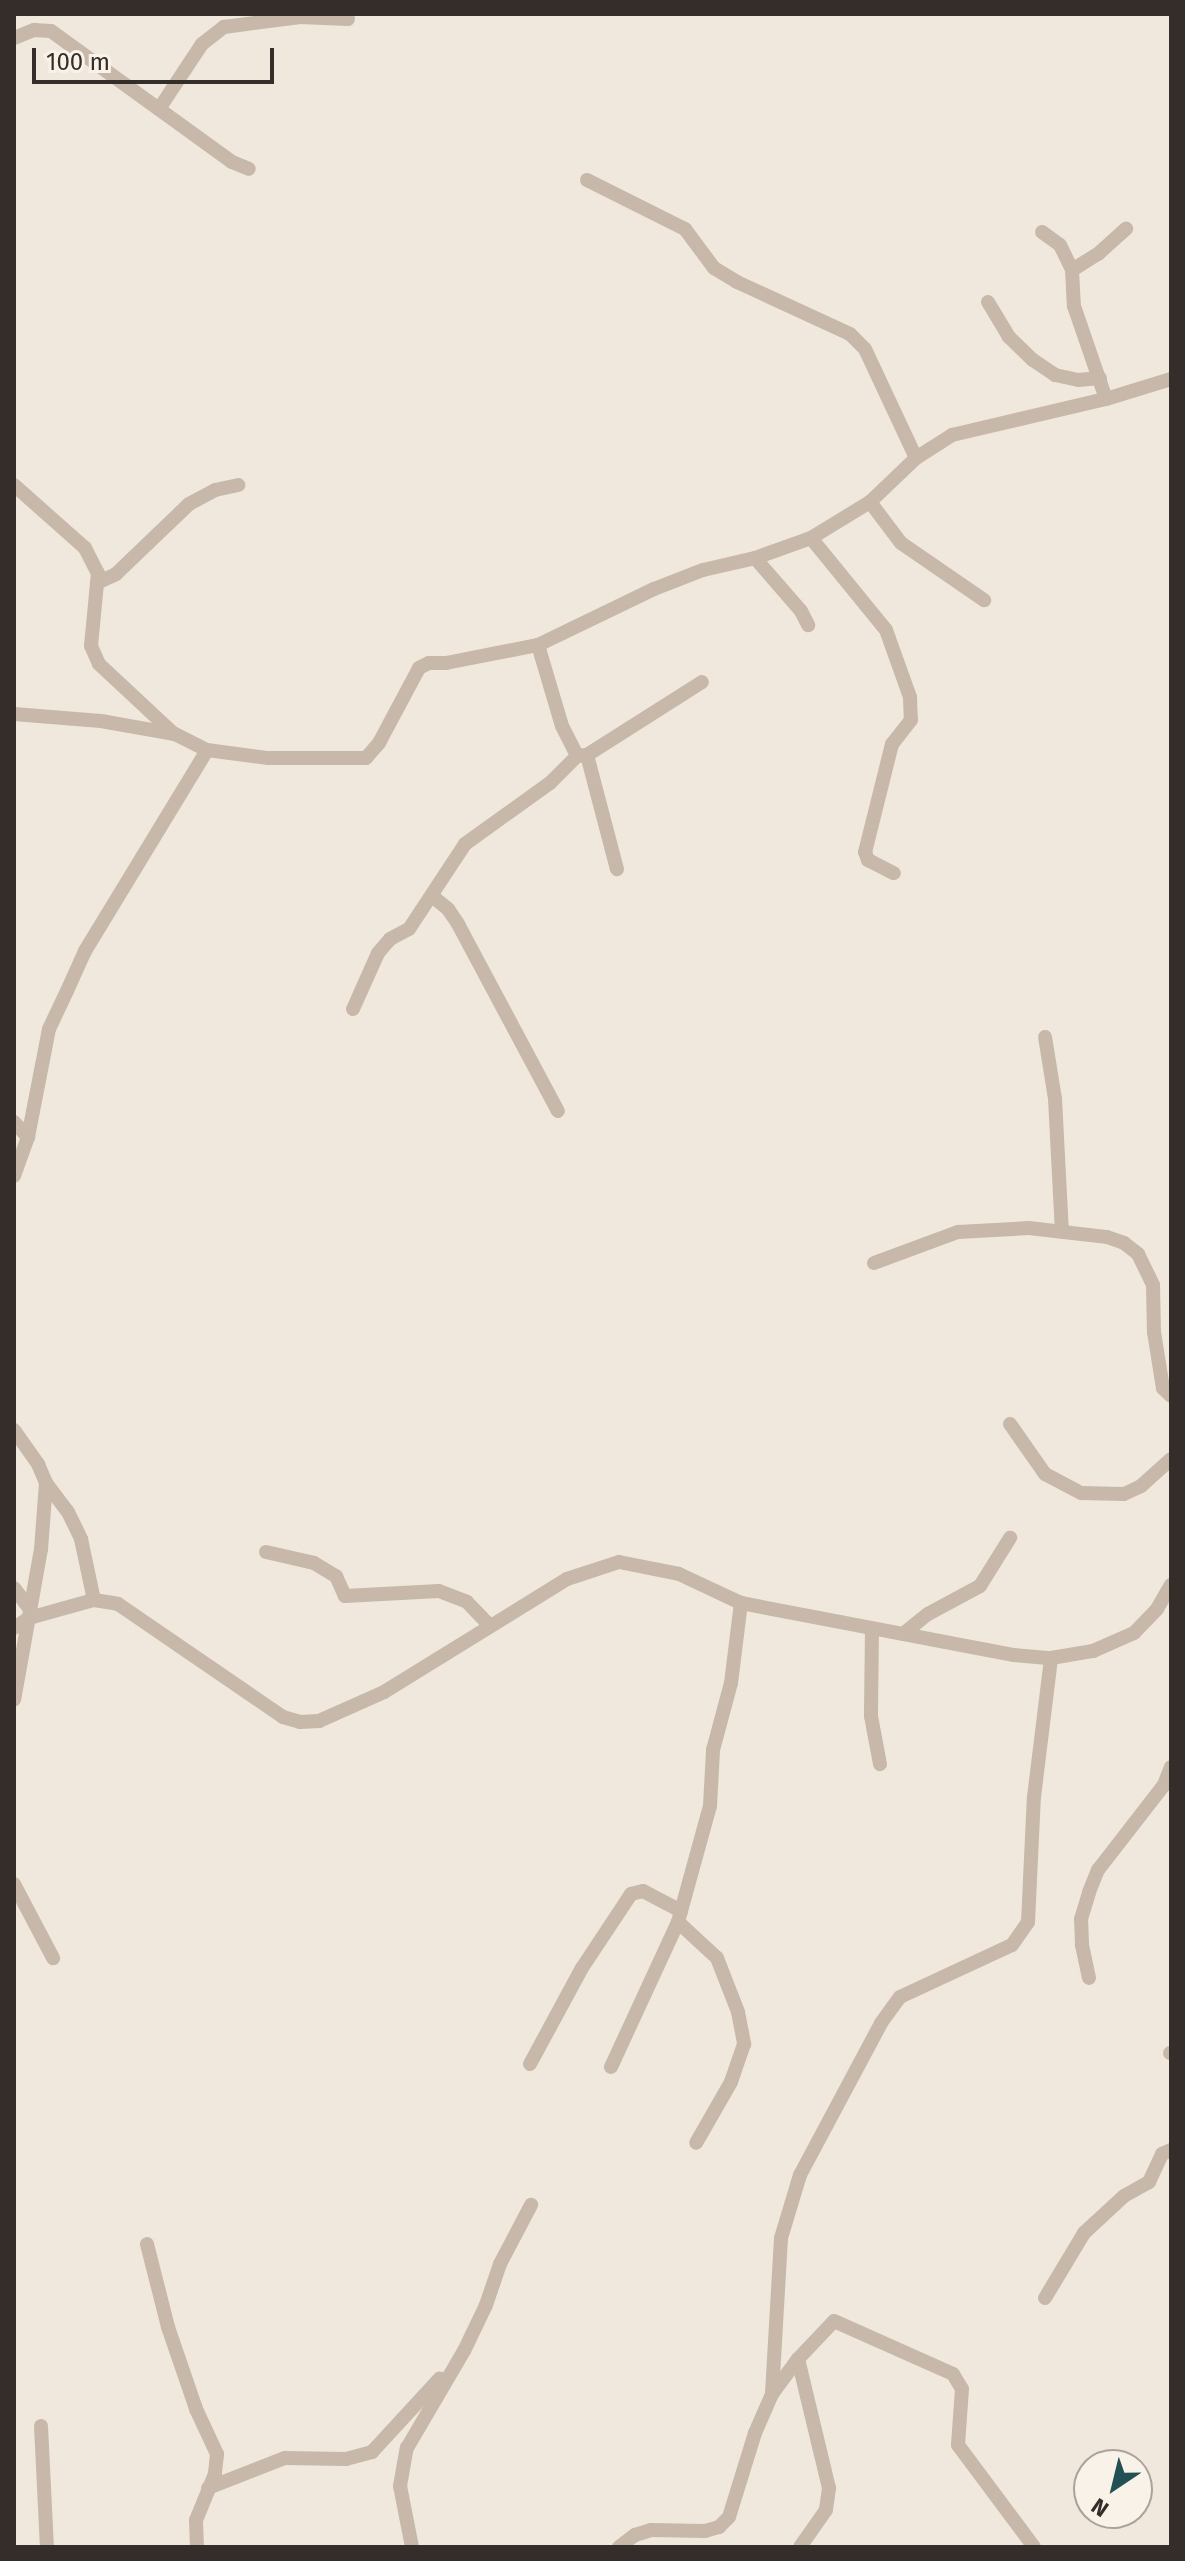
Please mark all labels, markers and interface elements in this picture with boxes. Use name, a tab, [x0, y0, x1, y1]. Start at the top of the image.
scale bar	[36, 32, 278, 82]
text: 100 m	[46, 48, 110, 76]
north arrow	[1073, 2449, 1153, 2529]
text: N	[1086, 2492, 1114, 2523]

